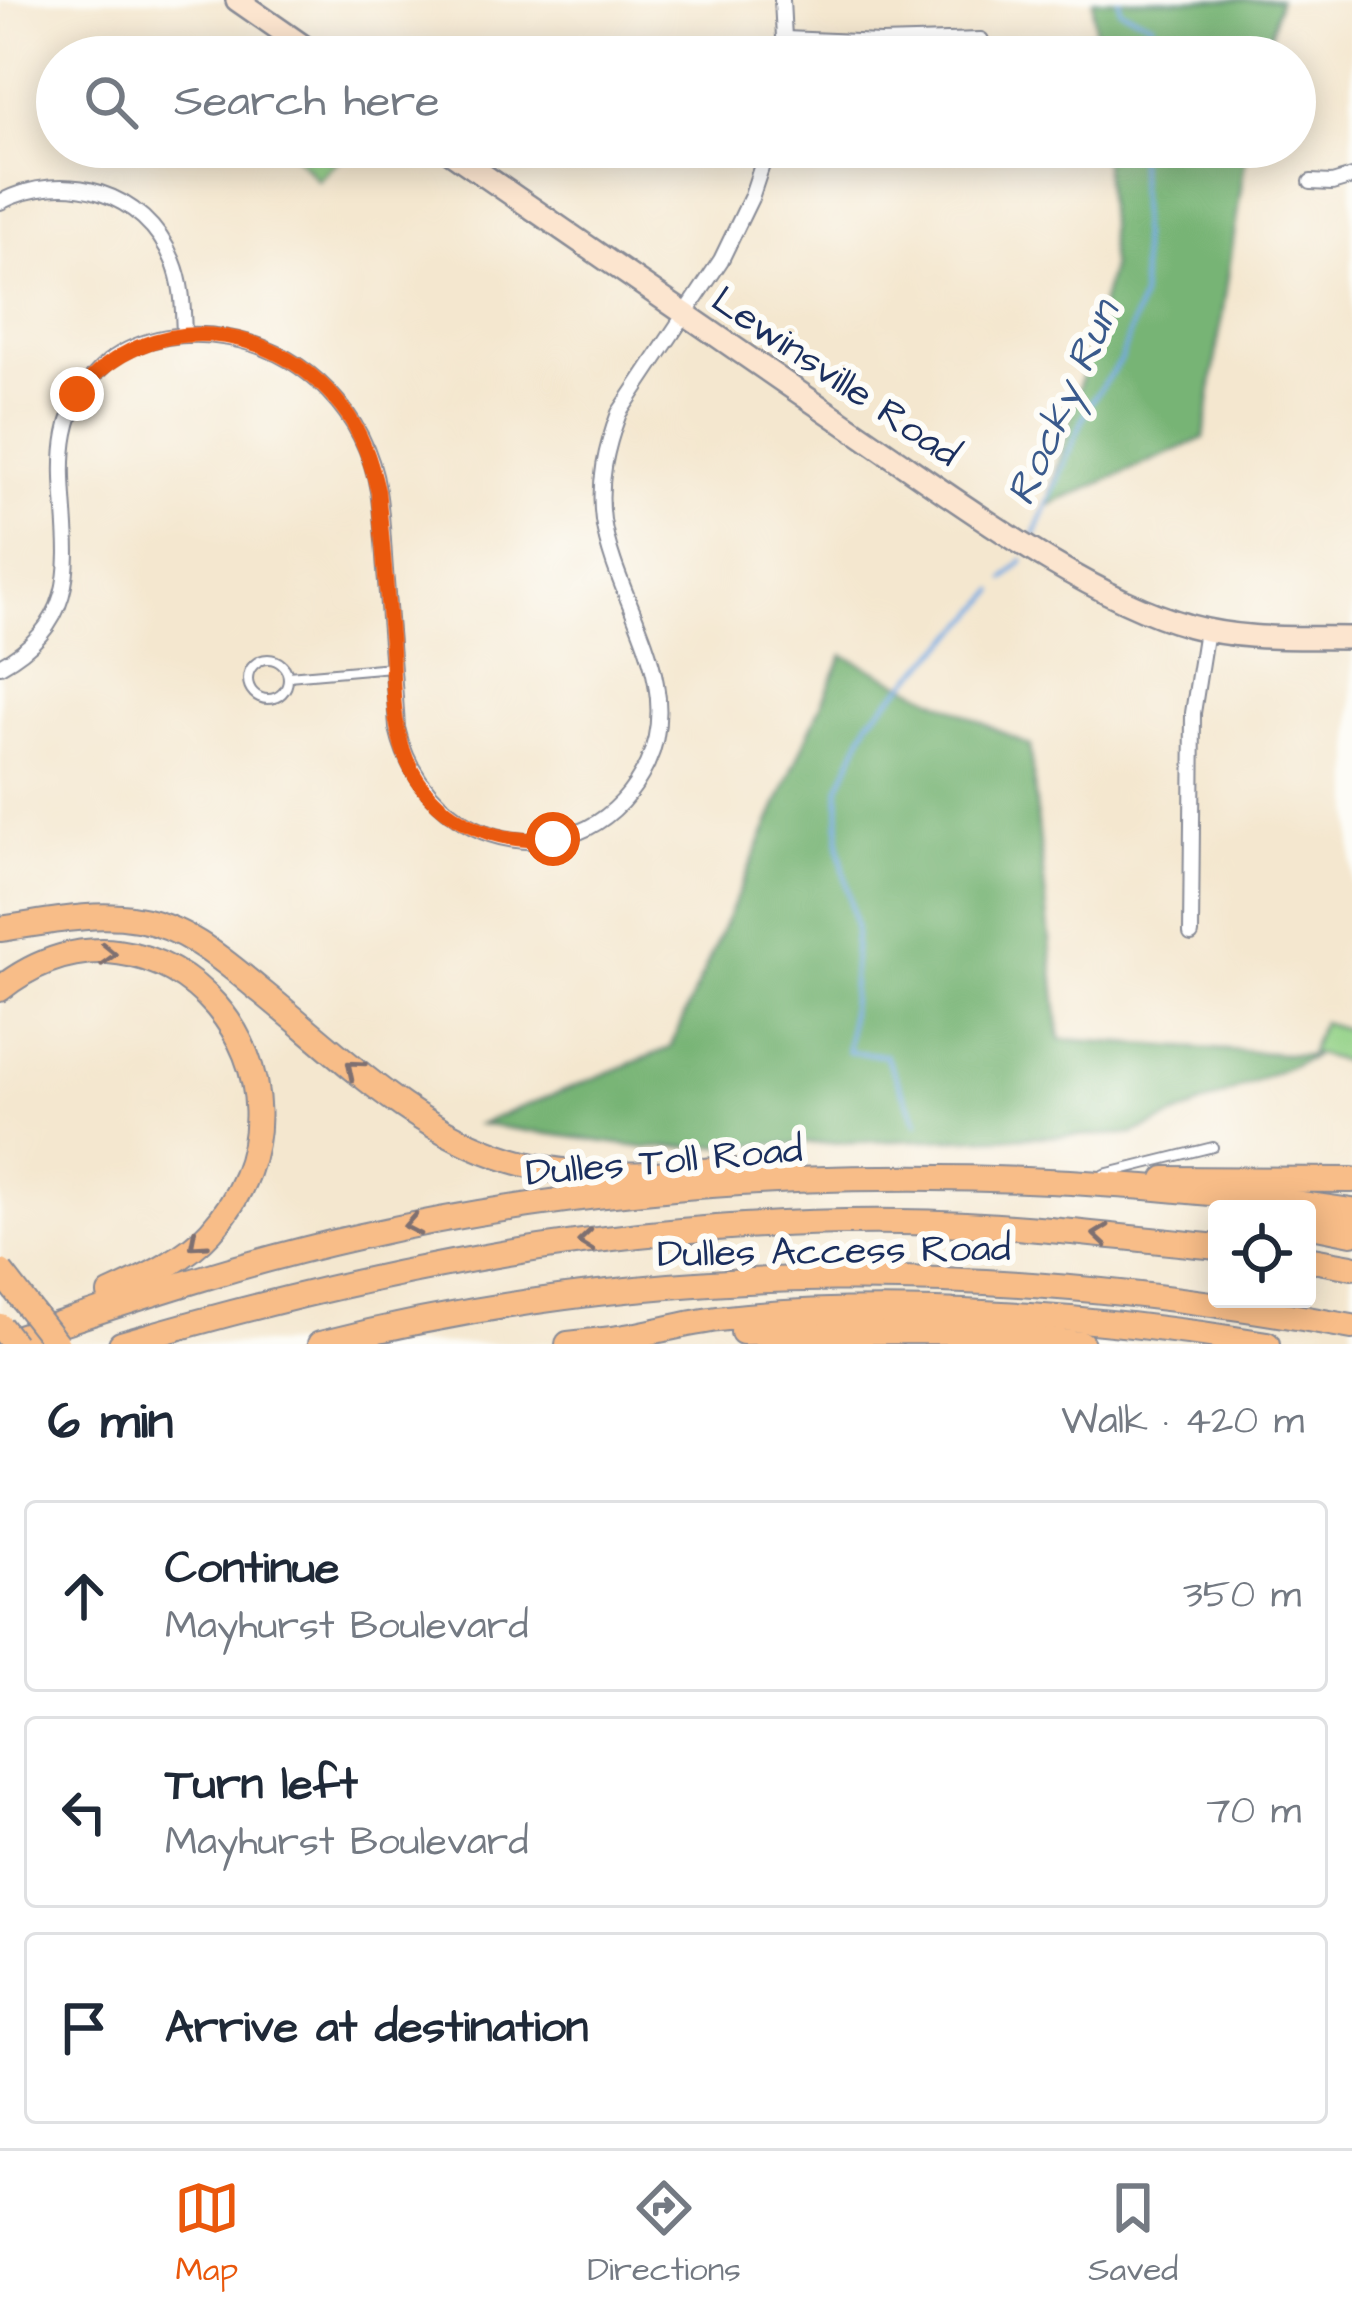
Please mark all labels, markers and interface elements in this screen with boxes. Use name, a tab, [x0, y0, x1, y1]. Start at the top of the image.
search box	[36, 36, 1316, 168]
icon: search	[78, 69, 144, 135]
text: Search here	[174, 71, 440, 133]
street label: Lewinsville Road	[700, 274, 970, 481]
water label: Rocky Run	[993, 289, 1137, 515]
route end	[50, 367, 104, 421]
route start	[526, 812, 580, 866]
one-way arrow	[100, 941, 118, 967]
one-way arrow	[345, 1061, 367, 1083]
street label: Dulles Toll Road	[524, 1123, 805, 1201]
map controls	[1208, 1200, 1316, 1308]
button: locate	[1208, 1200, 1316, 1308]
one-way arrow	[403, 1211, 423, 1237]
street label: Dulles Access Road	[657, 1222, 1011, 1282]
one-way arrow	[1091, 1223, 1110, 1248]
one-way arrow	[189, 1227, 211, 1249]
one-way arrow	[576, 1227, 596, 1253]
text: 6 min	[48, 1387, 173, 1458]
text: Walk · 420 m	[1061, 1395, 1304, 1449]
text: Continue	[165, 1538, 339, 1600]
icon: ahead	[51, 1563, 117, 1629]
text: 350 m	[1183, 1569, 1301, 1623]
text: Mayhurst Boulevard	[165, 1600, 528, 1654]
text: Turn left	[165, 1754, 358, 1816]
icon: left	[51, 1779, 117, 1845]
text: 70 m	[1206, 1785, 1301, 1839]
text: Mayhurst Boulevard	[165, 1816, 528, 1870]
icon: arrive	[51, 1995, 117, 2061]
text: Arrive at destination	[165, 1997, 588, 2059]
tab: Map	[174, 2175, 240, 2293]
tab: Directions	[587, 2175, 741, 2293]
tab: Saved	[1088, 2175, 1178, 2293]

